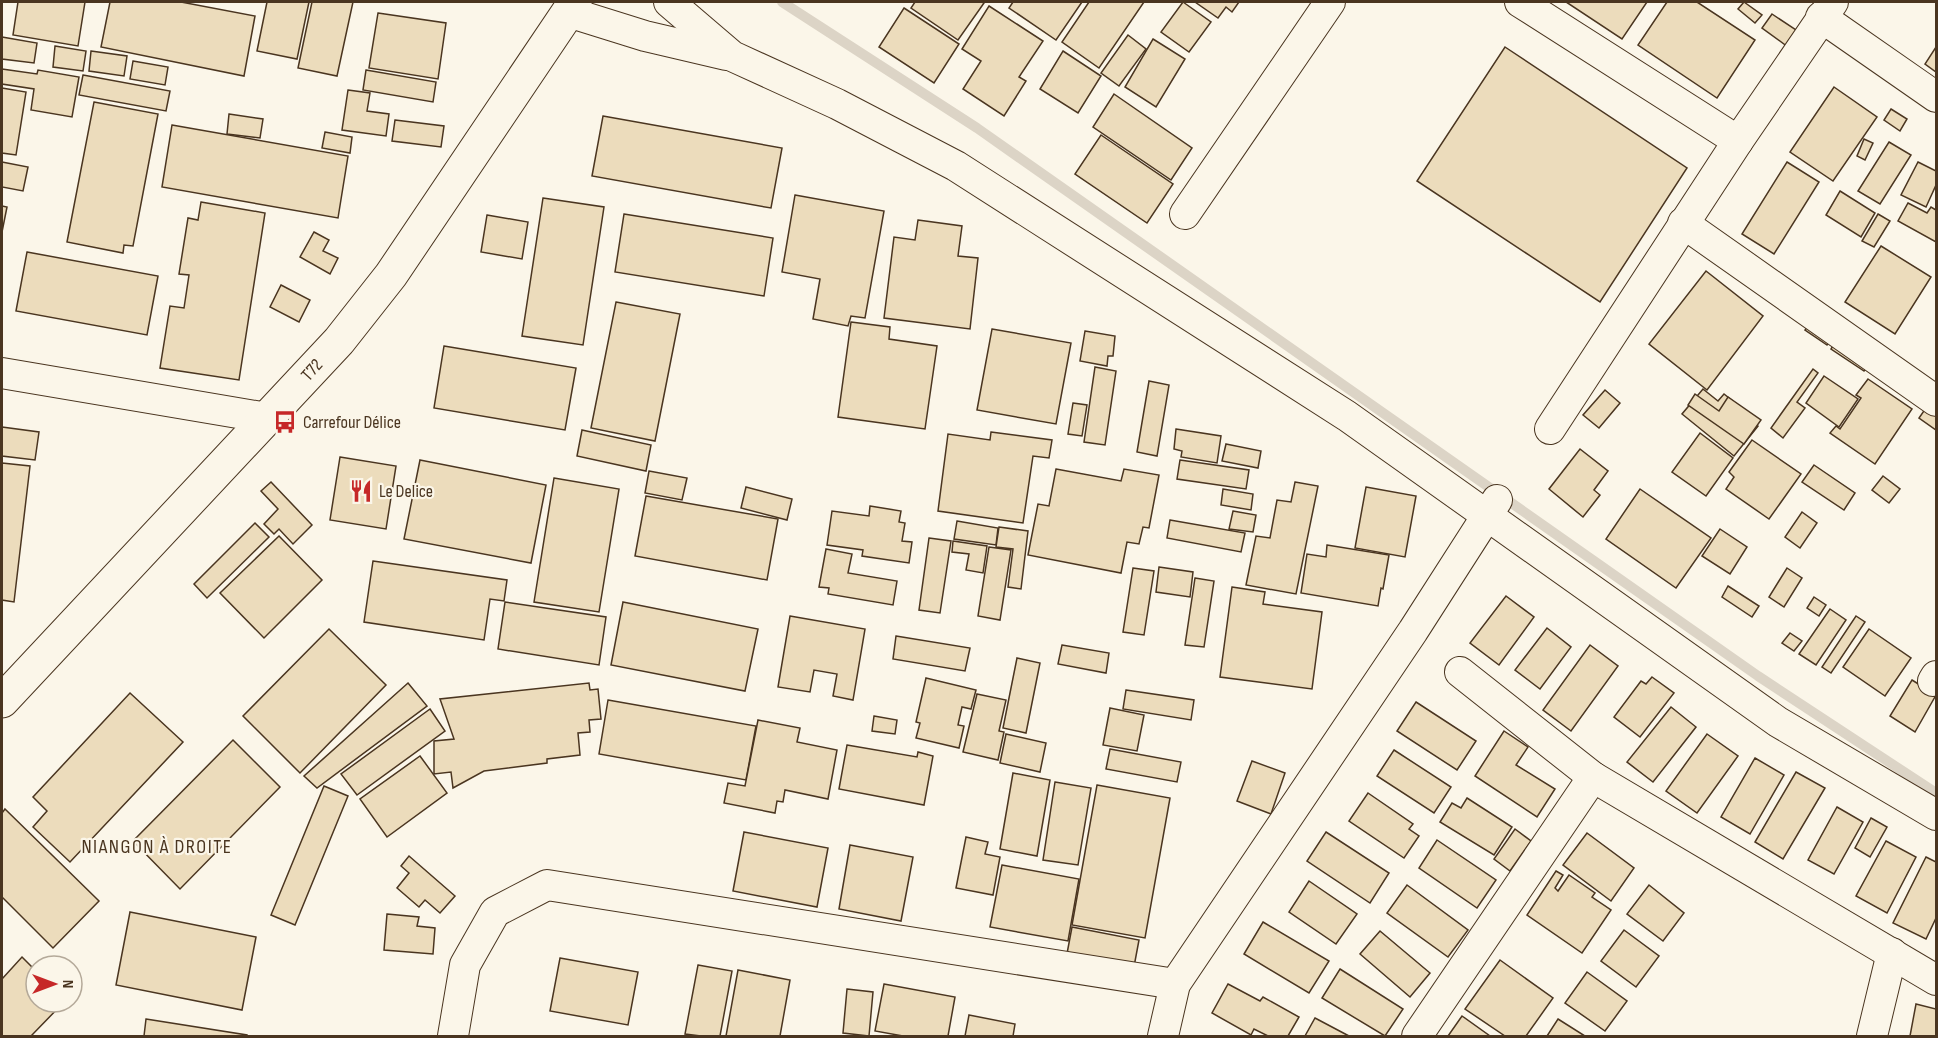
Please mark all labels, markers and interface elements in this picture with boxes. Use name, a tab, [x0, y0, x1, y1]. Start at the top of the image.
street label: T72	[297, 355, 327, 385]
bus stop icon: Carrefour Délice	[272, 409, 298, 435]
place label: Carrefour Délice	[303, 412, 401, 433]
restaurant icon: Le Delice	[348, 478, 374, 504]
place label: Le Delice	[379, 481, 433, 502]
district label: NIANGON À DROITE	[81, 835, 233, 859]
north arrow	[24, 954, 84, 1014]
text: N	[58, 980, 77, 988]

